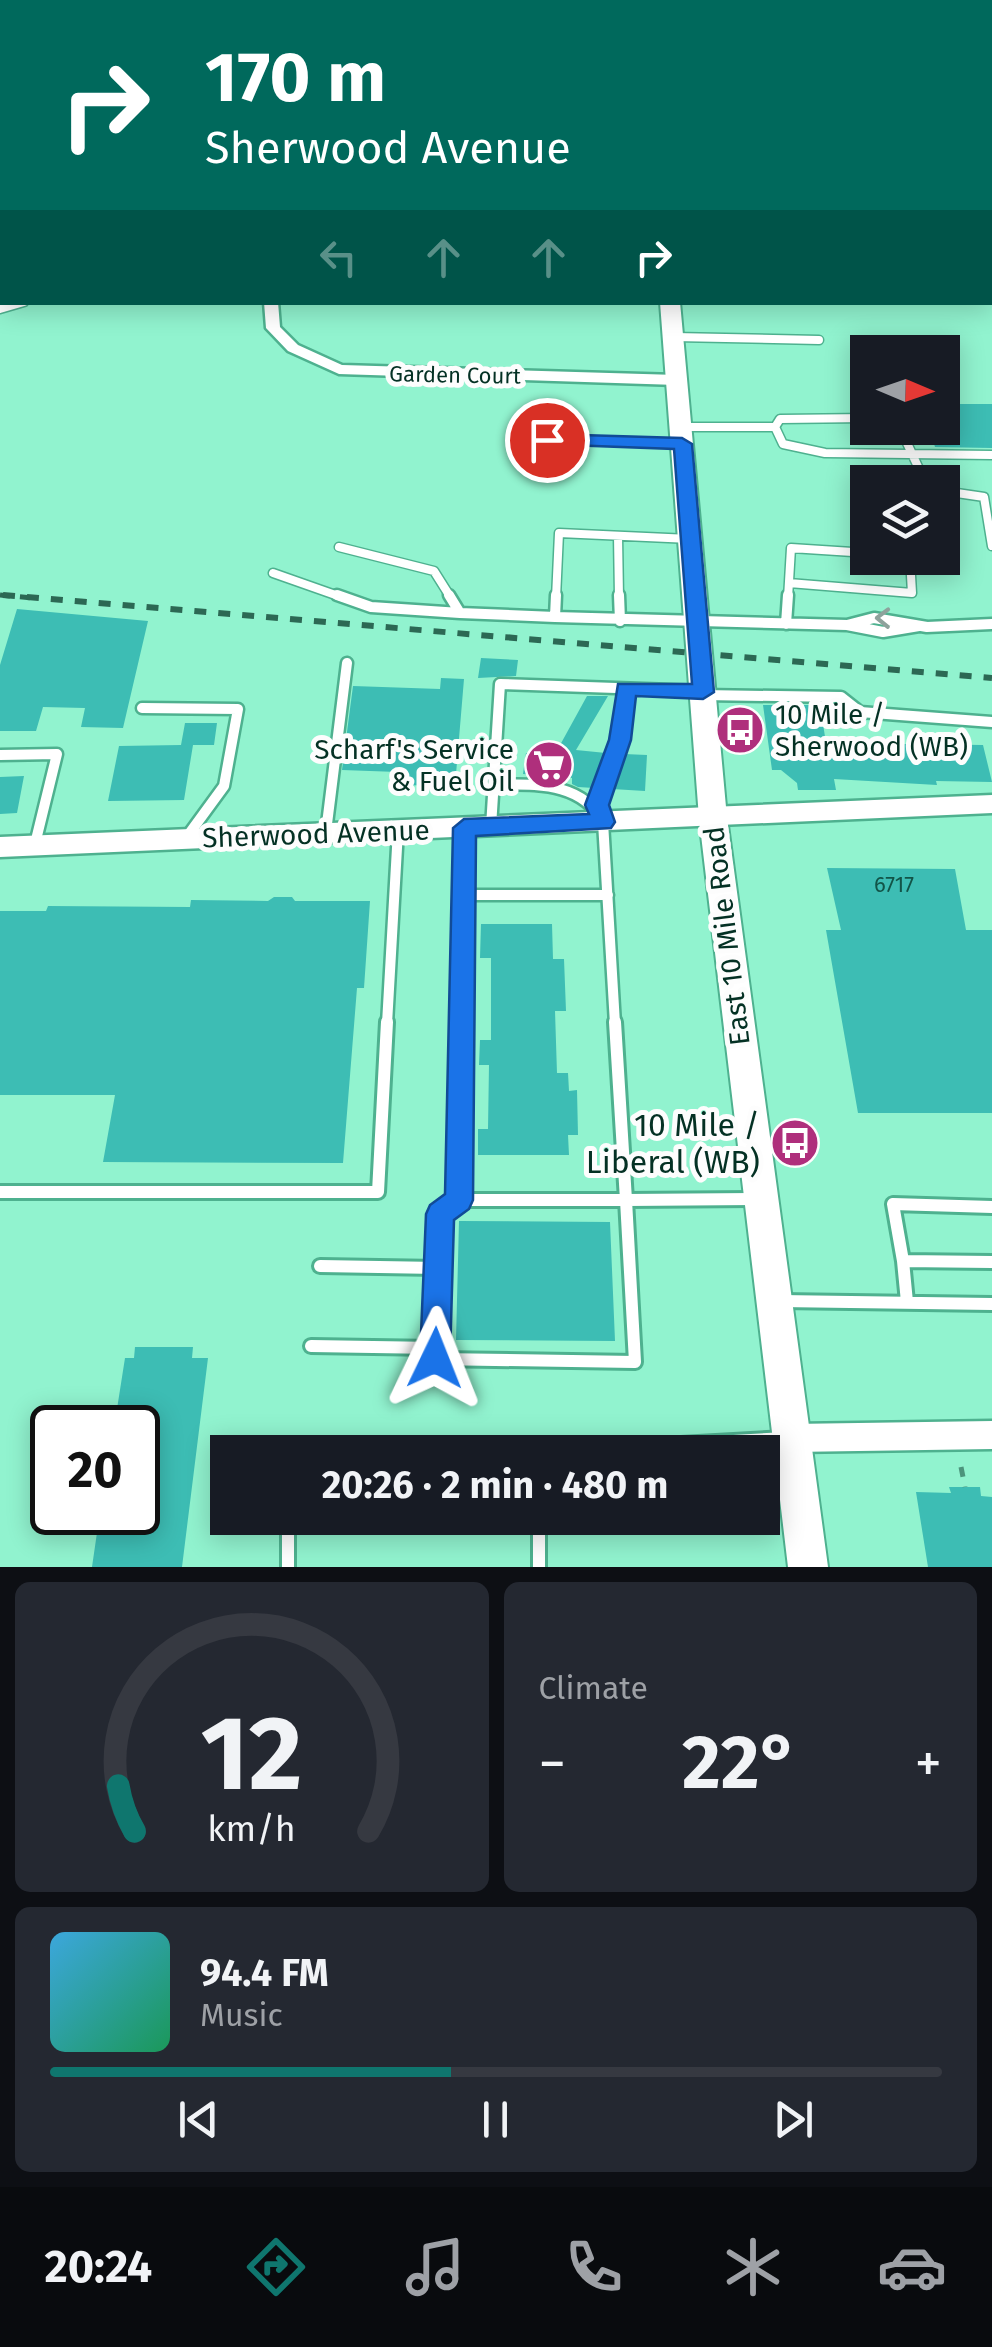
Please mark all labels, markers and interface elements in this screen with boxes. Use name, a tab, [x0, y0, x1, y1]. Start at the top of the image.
text: 170 m	[205, 36, 386, 120]
icon: right	[40, 40, 170, 170]
text: Sherwood Avenue	[205, 121, 571, 175]
icon: left	[311, 230, 366, 285]
icon: ahead	[416, 230, 471, 285]
icon: ahead	[521, 230, 576, 285]
icon: right	[626, 230, 681, 285]
north arrow	[850, 335, 960, 445]
map controls	[850, 335, 960, 575]
street label: Garden Court	[389, 360, 521, 390]
pin	[505, 398, 590, 483]
icon: arrive	[520, 413, 575, 468]
button: layers	[850, 465, 960, 575]
one-way arrow	[874, 608, 890, 629]
place label: 10 Mile / Sherwood (WB)	[775, 698, 968, 763]
bus stop icon: 10 Mile / Sherwood (WB)	[714, 704, 766, 756]
place label: Scharf's Service & Fuel Oil	[314, 733, 514, 798]
supermarket icon: Scharf's Service & Fuel Oil	[523, 739, 575, 791]
street label: Sherwood Avenue	[202, 814, 430, 854]
street label: East 10 Mile Road	[697, 825, 757, 1047]
house number: 6717	[874, 871, 914, 898]
place label: 10 Mile / Liberal (WB)	[586, 1106, 760, 1181]
bus stop icon: 10 Mile / Liberal (WB)	[769, 1117, 821, 1169]
position arrow	[383, 1306, 487, 1410]
speed limit sign: 20	[30, 1405, 160, 1535]
text: 20:26 · 2 min · 480 m	[322, 1462, 668, 1508]
text: Climate	[539, 1669, 648, 1707]
text: 12	[201, 1692, 303, 1817]
text: 22°	[682, 1718, 799, 1808]
text: −	[539, 1731, 566, 1797]
text: +	[915, 1731, 942, 1797]
text: km/h	[208, 1808, 296, 1850]
text: 94.4 FM	[200, 1950, 329, 1996]
text: Music	[200, 1996, 283, 2034]
icon: previous	[171, 2092, 226, 2147]
icon: pause	[468, 2092, 523, 2147]
icon: next	[766, 2092, 821, 2147]
icon: directions	[241, 2232, 311, 2302]
icon: music	[400, 2232, 470, 2302]
icon: phone	[559, 2232, 629, 2302]
icon: climate	[718, 2232, 788, 2302]
icon: car	[877, 2232, 947, 2302]
text: 20:24	[45, 2240, 152, 2294]

